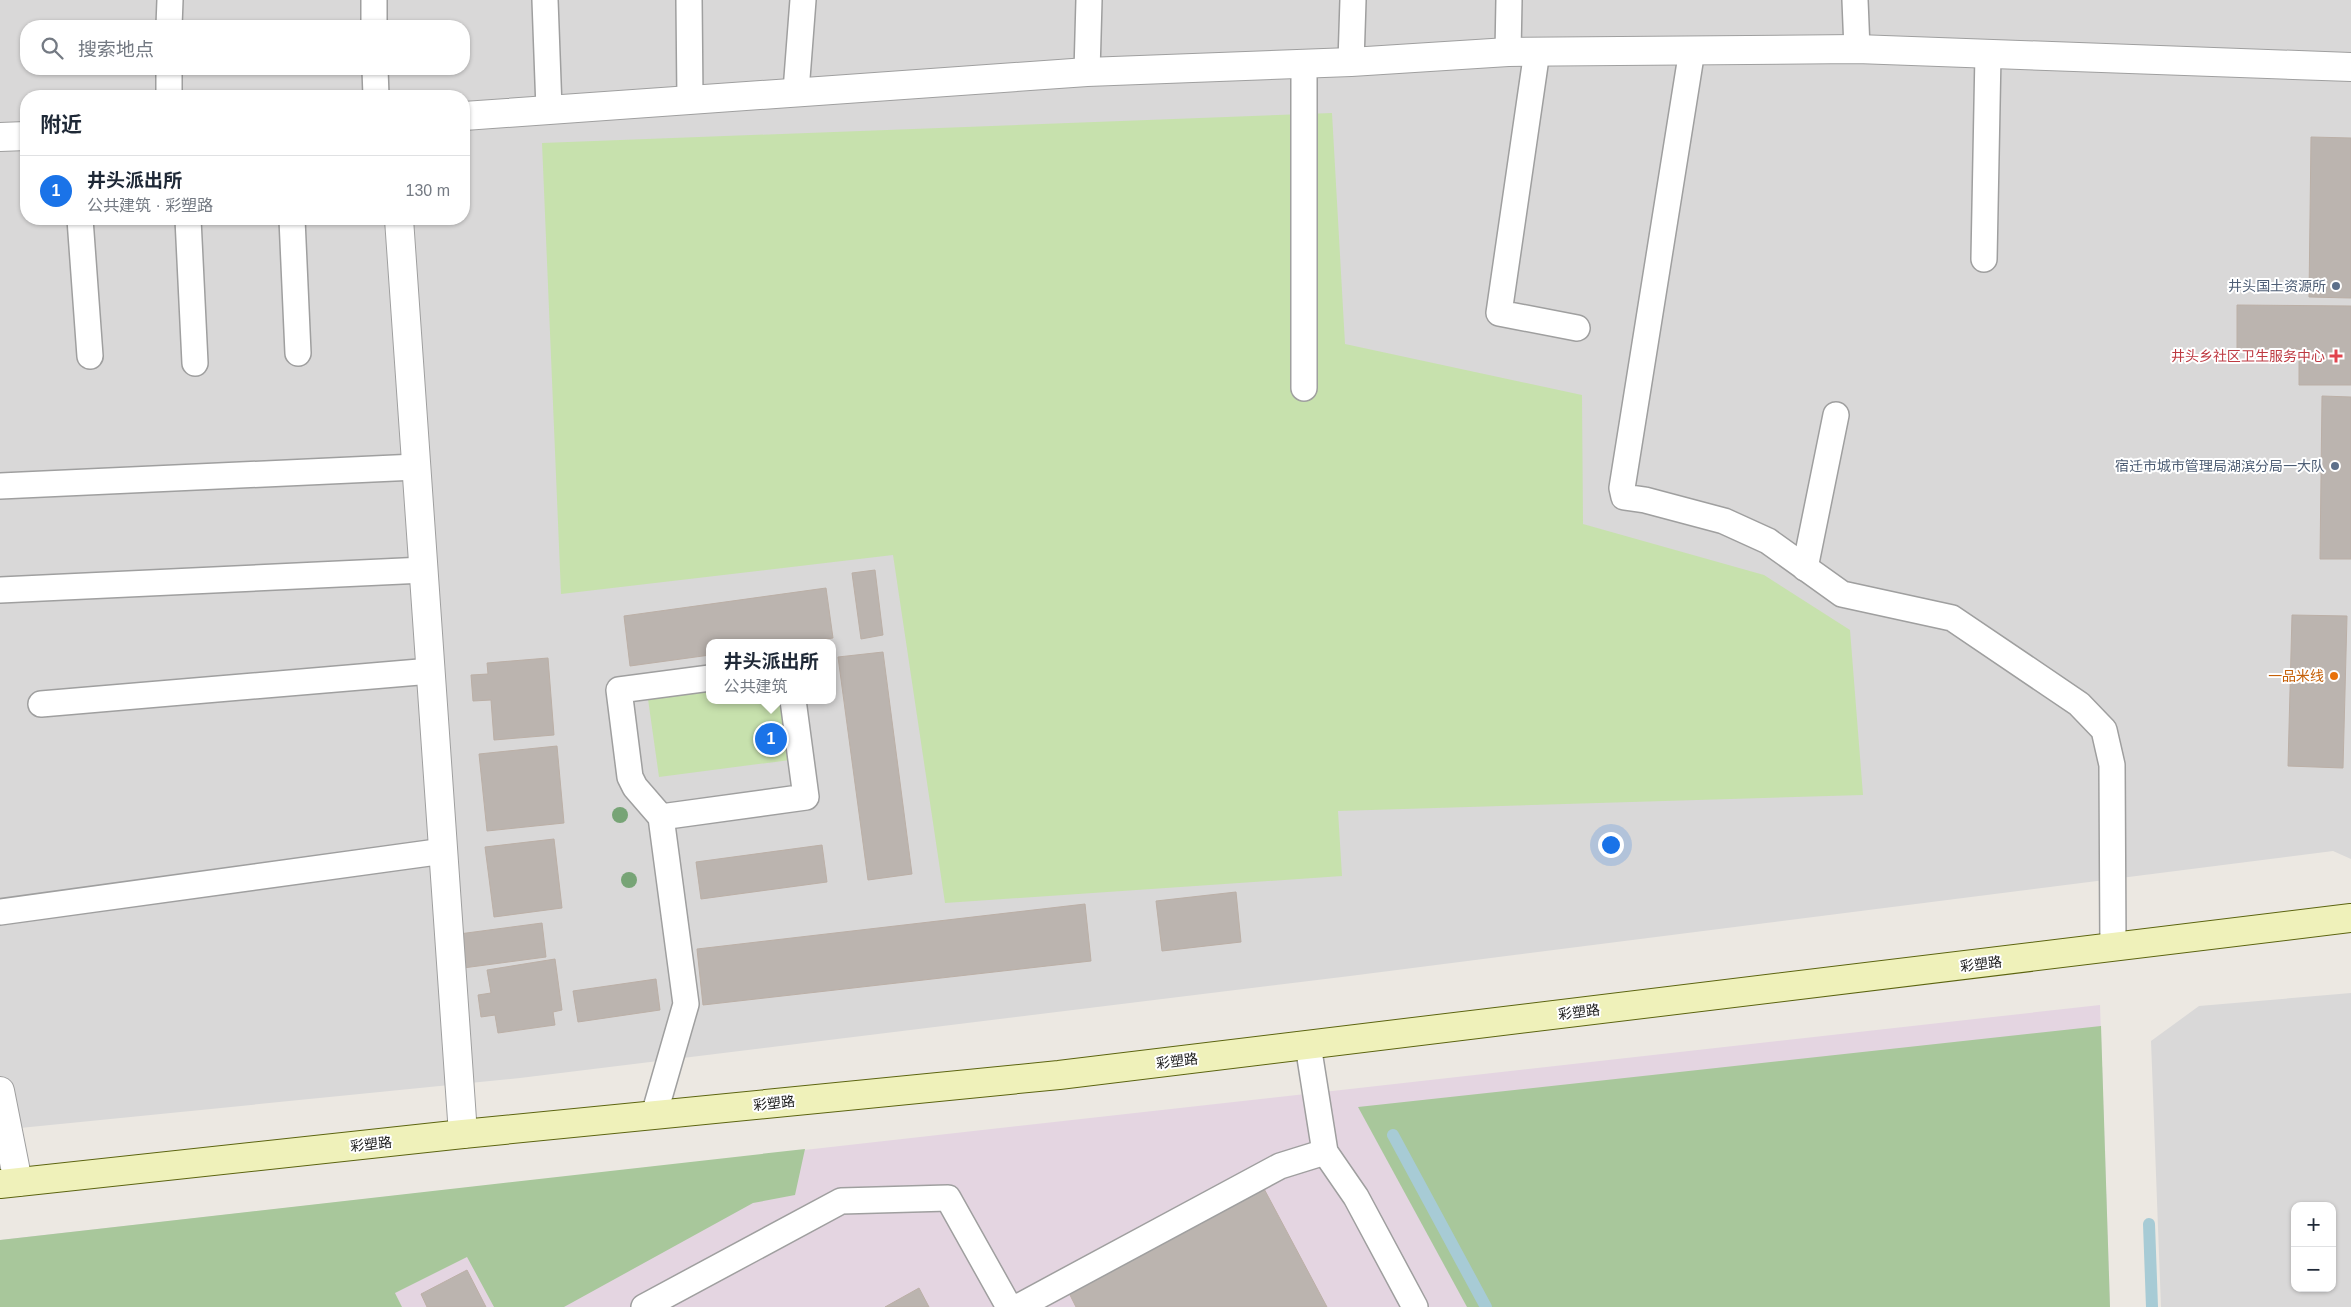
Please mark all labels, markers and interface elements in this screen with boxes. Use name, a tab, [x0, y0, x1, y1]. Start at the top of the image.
search box	[20, 20, 470, 75]
icon: search	[38, 34, 66, 62]
text: 搜索地点	[78, 39, 154, 60]
text: 附近	[40, 113, 82, 136]
text: 井头派出所	[87, 170, 182, 191]
text: 1	[52, 182, 60, 199]
text: 130 m	[406, 182, 450, 199]
text: 公共建筑 · 彩塑路	[87, 197, 213, 214]
place label: 井头国土资源所	[2228, 278, 2326, 294]
marker: 井头国土资源所	[2330, 280, 2342, 292]
place label: 井头乡社区卫生服务中心	[2171, 348, 2325, 364]
marker: 井头乡社区卫生服务中心	[2329, 349, 2343, 363]
place label: 宿迁市城市管理局湖滨分局一大队	[2115, 458, 2325, 474]
marker: 宿迁市城市管理局湖滨分局一大队	[2329, 460, 2341, 472]
popup	[706, 639, 836, 704]
text: 井头派出所	[723, 651, 819, 672]
place label: 一品米线	[2268, 668, 2324, 684]
marker: 一品米线	[2328, 670, 2340, 682]
text: 公共建筑	[723, 678, 788, 695]
pin: 1	[755, 720, 787, 758]
your location	[1598, 832, 1624, 858]
street label: 彩塑路	[1959, 954, 2003, 974]
street label: 彩塑路	[1557, 1002, 1601, 1022]
street label: 彩塑路	[1155, 1051, 1199, 1071]
street label: 彩塑路	[752, 1093, 796, 1113]
street label: 彩塑路	[349, 1134, 393, 1154]
map controls	[2291, 1202, 2336, 1292]
button: +	[2291, 1202, 2336, 1247]
button: −	[2291, 1247, 2336, 1292]

